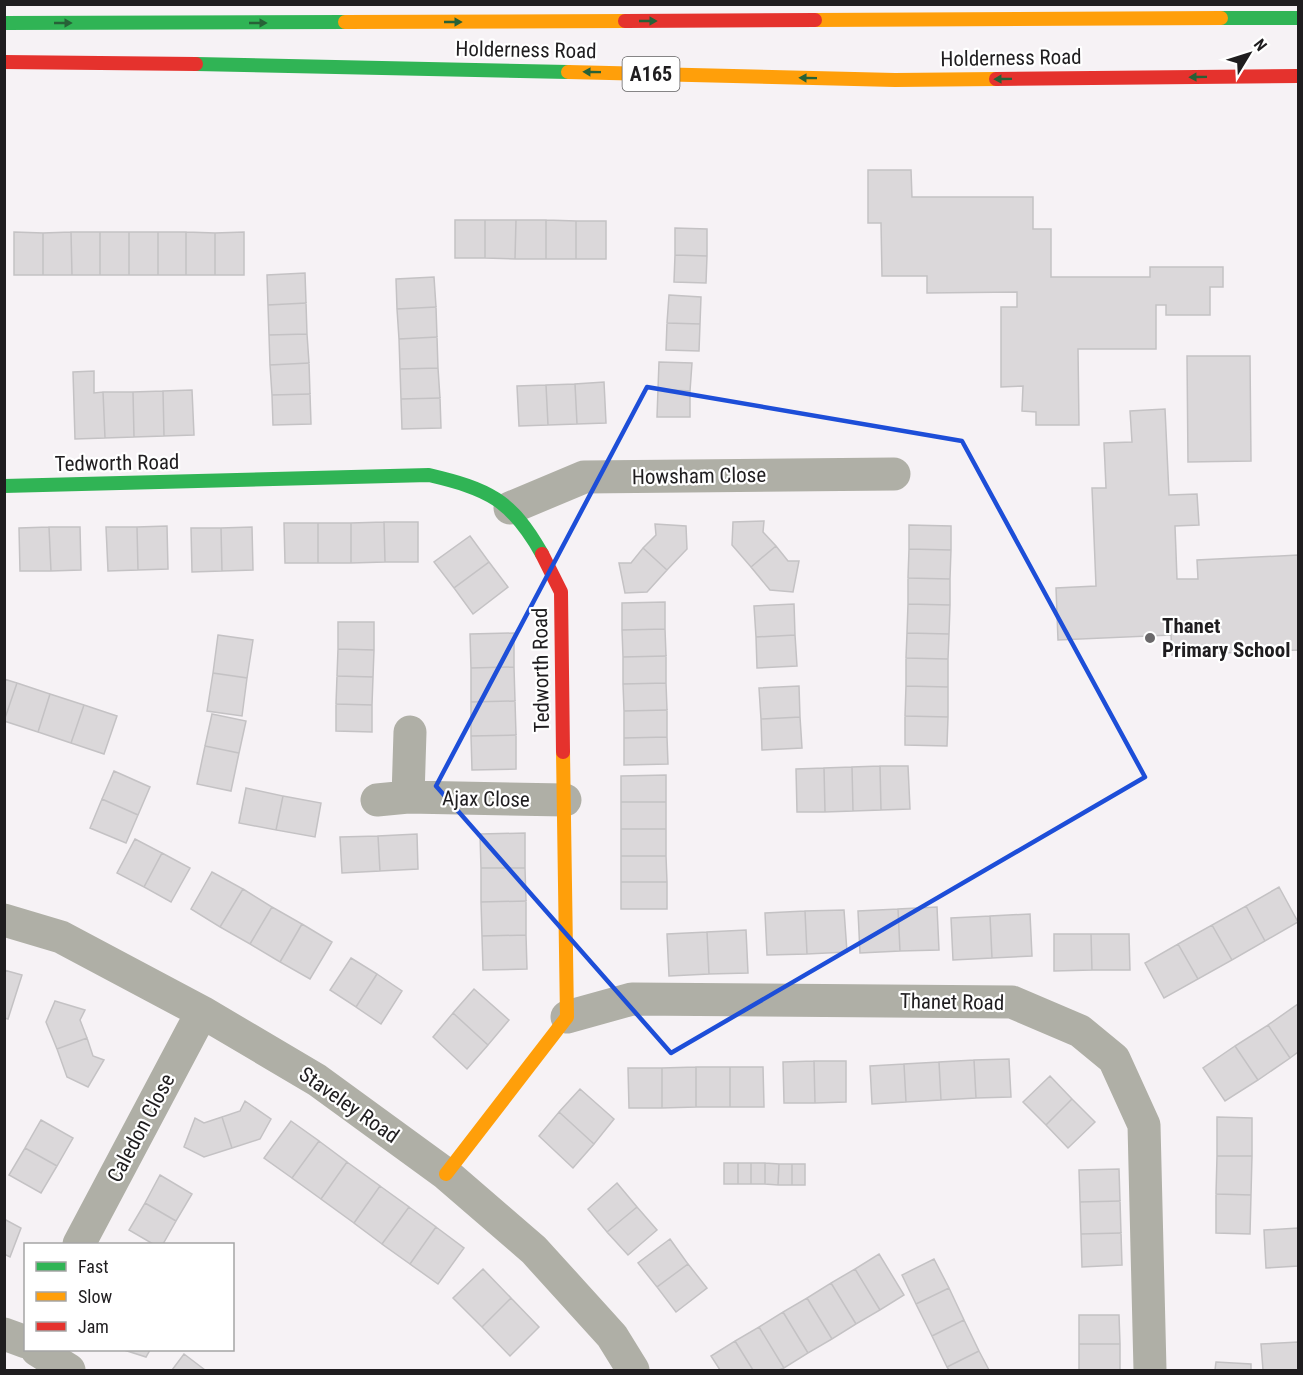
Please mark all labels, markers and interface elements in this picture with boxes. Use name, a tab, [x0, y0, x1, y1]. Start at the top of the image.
one-way arrow	[638, 16, 657, 26]
one-way arrow	[443, 17, 462, 27]
one-way arrow	[53, 18, 72, 28]
one-way arrow	[248, 18, 267, 28]
north arrow	[1219, 24, 1279, 84]
text: N	[1250, 35, 1271, 55]
street label: Holderness Road	[455, 37, 597, 63]
street label: Holderness Road	[940, 45, 1082, 71]
road number: A165	[622, 57, 680, 91]
one-way arrow	[583, 68, 602, 77]
one-way arrow	[1189, 72, 1208, 81]
one-way arrow	[799, 73, 818, 83]
one-way arrow	[994, 74, 1013, 84]
street label: Tedworth Road	[54, 450, 180, 476]
street label: Howsham Close	[632, 463, 767, 489]
street label: Tedworth Road	[528, 607, 554, 733]
place label: Thanet Primary School	[1162, 614, 1291, 662]
marker: Thanet Primary School	[1143, 631, 1157, 645]
street label: Ajax Close	[442, 786, 530, 812]
street label: Thanet Road	[900, 989, 1004, 1015]
street label: Staveley Road	[295, 1062, 403, 1148]
street label: Caledon Close	[102, 1070, 180, 1186]
legend	[24, 1243, 234, 1351]
text: Fast	[78, 1256, 109, 1277]
text: Slow	[78, 1286, 113, 1307]
text: Jam	[78, 1316, 109, 1337]

